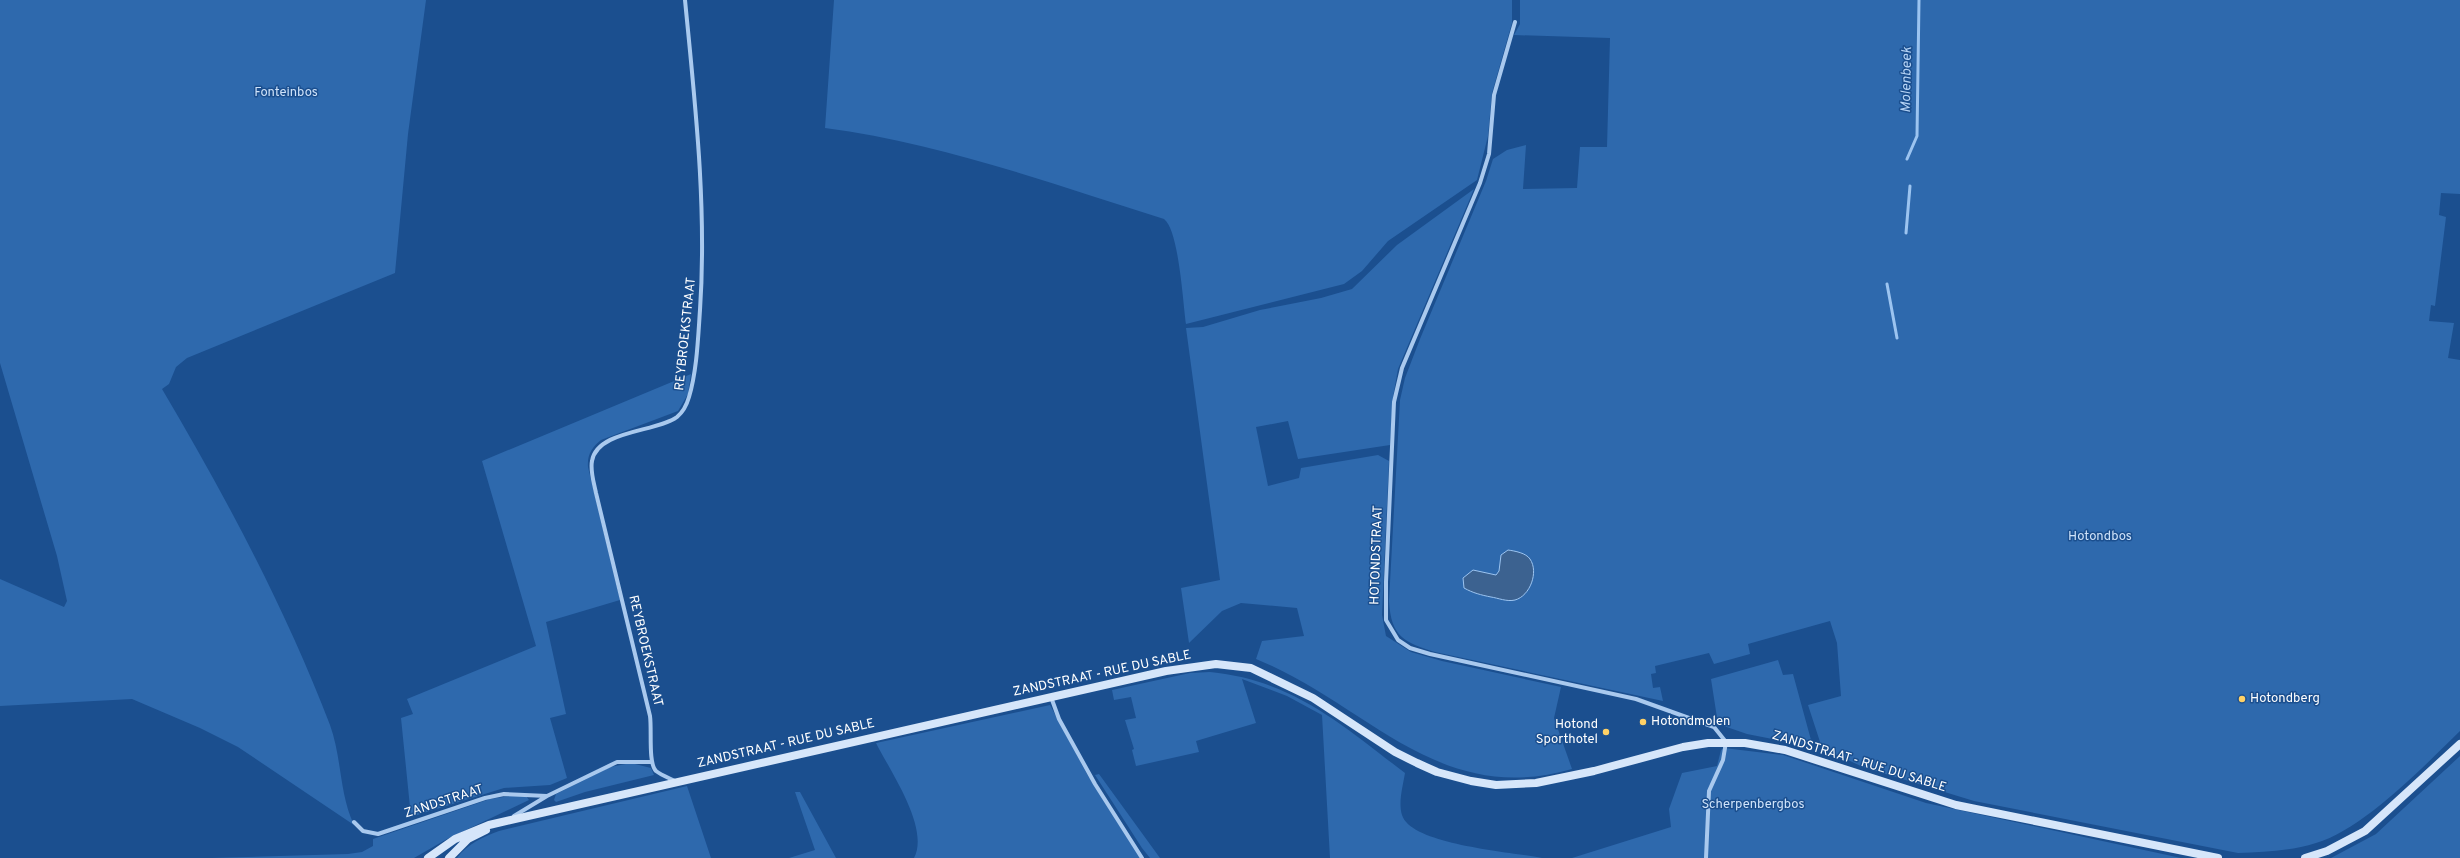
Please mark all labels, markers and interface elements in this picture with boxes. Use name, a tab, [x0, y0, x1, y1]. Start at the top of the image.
water label: Molenbeek	[1898, 46, 1916, 113]
park label: Fonteinbos	[254, 85, 318, 101]
street label: REYBROEKSTRAAT	[672, 276, 700, 392]
street label: HOTONDSTRAAT	[1367, 505, 1387, 605]
park label: Hotondbos	[2068, 529, 2132, 545]
street label: REYBROEKSTRAAT	[624, 594, 666, 708]
street label: ZANDSTRAAT - RUE DU SABLE	[1011, 647, 1193, 701]
place label: Hotondberg	[2250, 691, 2320, 707]
marker: Hotondberg	[2237, 694, 2247, 704]
place label: Hotondmolen	[1651, 714, 1730, 730]
street label: ZANDSTRAAT - RUE DU SABLE	[696, 716, 876, 772]
place label: Hotond Sporthotel	[1536, 717, 1598, 748]
marker: Hotondmolen	[1638, 717, 1648, 727]
marker: Hotond Sporthotel	[1601, 727, 1611, 737]
street label: ZANDSTRAAT - RUE DU SABLE	[1770, 728, 1948, 796]
street label: ZANDSTRAAT	[402, 782, 486, 822]
park label: Scherpenbergbos	[1701, 797, 1805, 813]

